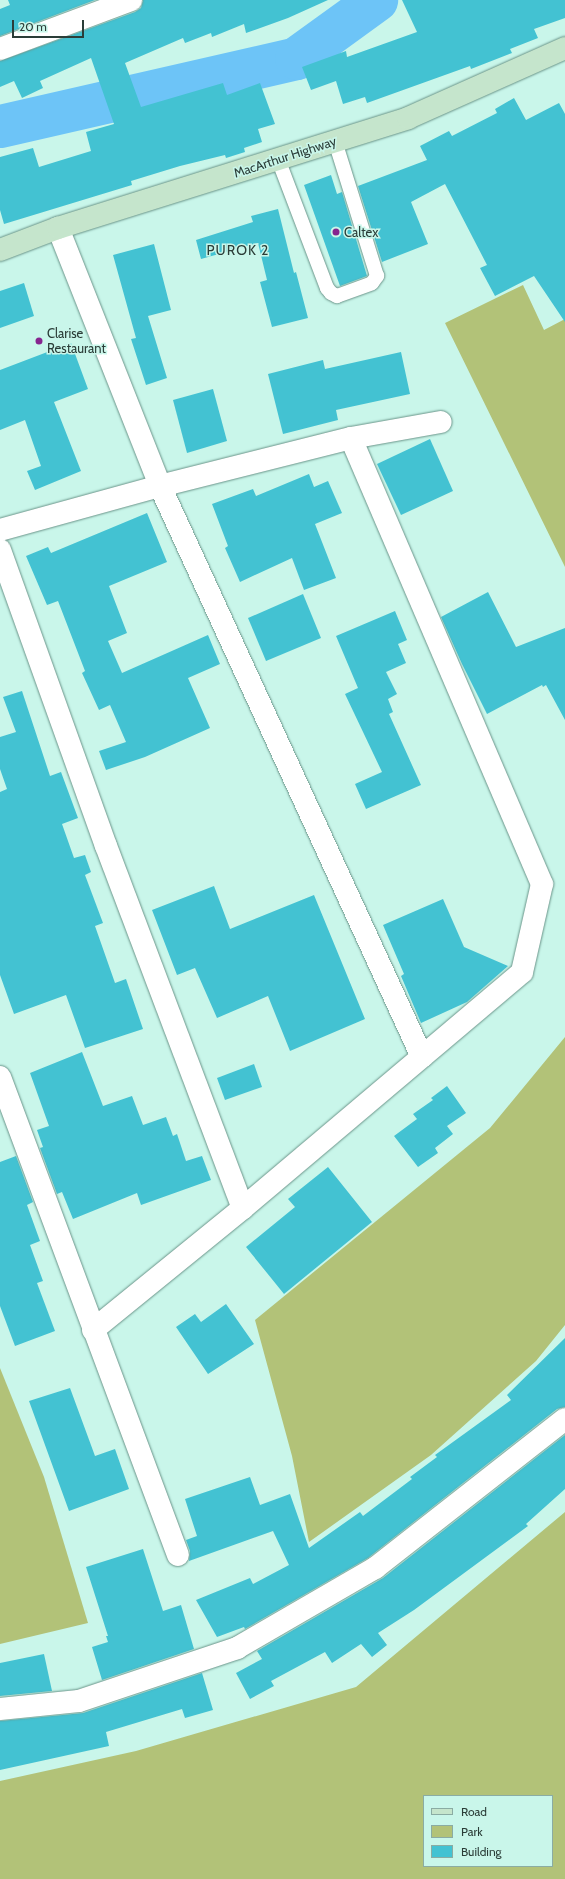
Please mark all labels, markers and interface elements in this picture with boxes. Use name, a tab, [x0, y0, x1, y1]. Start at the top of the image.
scale bar	[14, 12, 86, 38]
text: 20 m	[19, 19, 47, 34]
street label: MacArthur Highway	[232, 133, 338, 181]
place label: Caltex	[344, 224, 378, 240]
marker: Caltex	[331, 227, 341, 237]
district label: PUROK 2	[207, 242, 269, 258]
place label: Clarise Restaurant	[47, 326, 106, 357]
marker: Clarise Restaurant	[34, 336, 44, 346]
legend	[423, 1795, 553, 1867]
text: Road	[461, 1804, 487, 1819]
text: Park	[461, 1824, 483, 1839]
text: Building	[461, 1844, 502, 1859]

